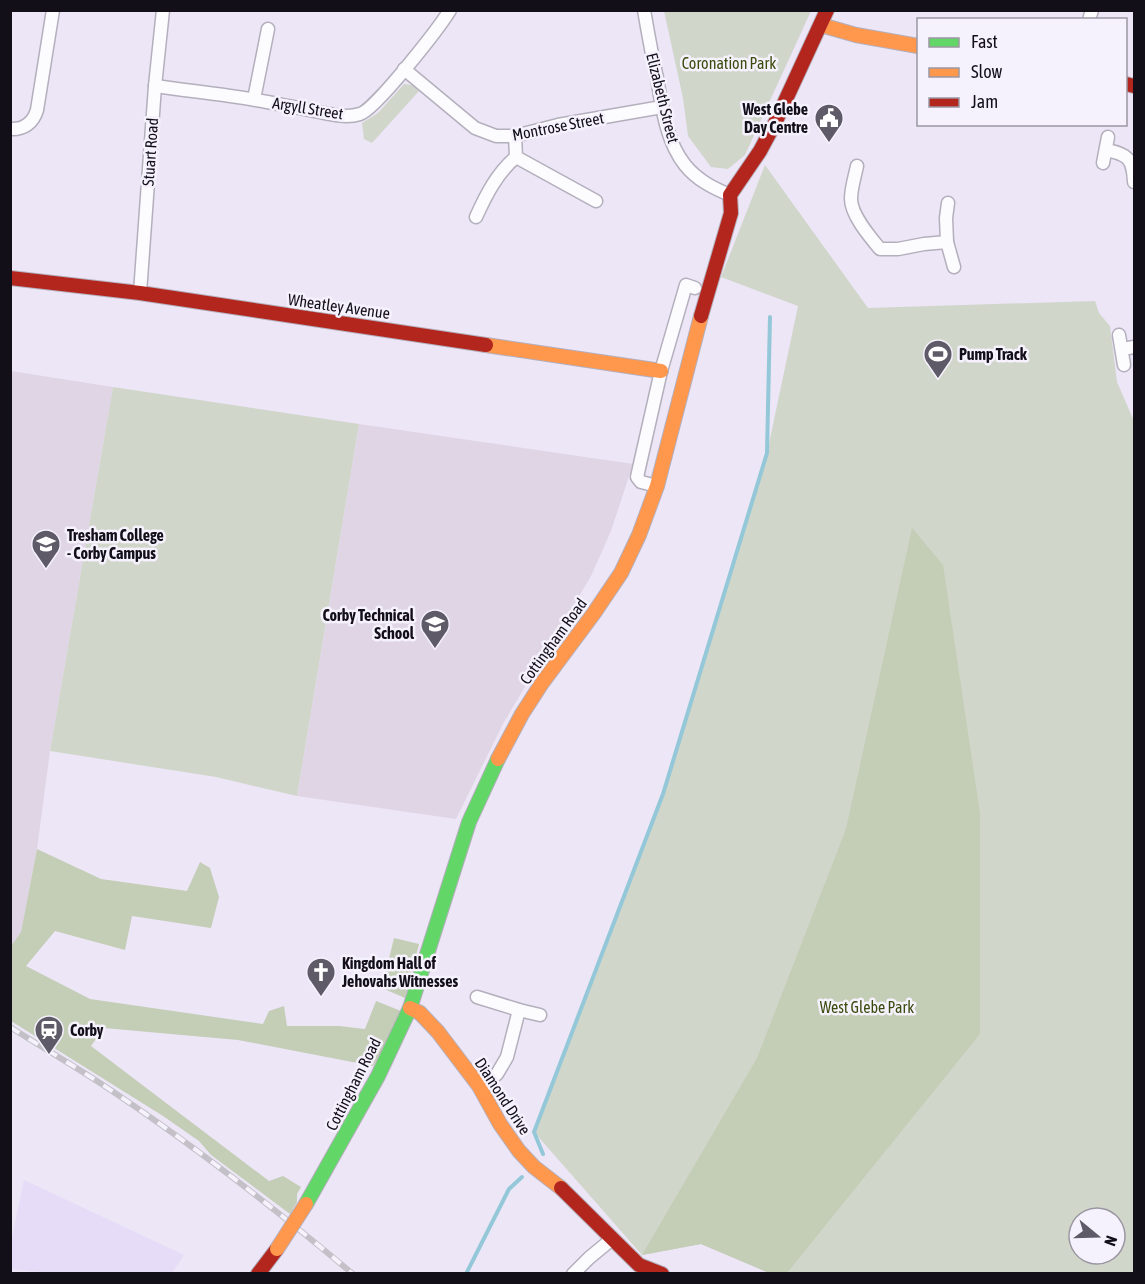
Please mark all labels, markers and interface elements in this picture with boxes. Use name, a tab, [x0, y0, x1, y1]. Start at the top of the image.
legend	[917, 18, 1127, 126]
text: Fast	[971, 31, 998, 52]
street label: Elizabeth Street	[643, 51, 683, 145]
park label: Coronation Park	[682, 54, 776, 72]
text: Slow	[971, 61, 1002, 82]
text: Jam	[971, 91, 998, 112]
street label: Argyll Street	[271, 94, 345, 124]
place label: West Glebe Day Centre	[741, 100, 808, 136]
public building icon: West Glebe Day Centre	[813, 102, 845, 144]
street label: Montrose Street	[511, 108, 606, 144]
street label: Stuart Road	[139, 117, 161, 187]
street label: Wheatley Avenue	[287, 290, 391, 323]
sports icon: Pump Track	[922, 338, 954, 380]
place label: Pump Track	[959, 345, 1028, 363]
place label: Tresham College - Corby Campus	[67, 526, 164, 562]
school or university icon: Tresham College - Corby Campus	[30, 528, 62, 570]
street label: Cottingham Road	[516, 595, 591, 688]
place label: Corby Technical School	[322, 606, 415, 642]
school or university icon: Corby Technical School	[419, 608, 451, 650]
place label: Kingdom Hall of Jehovahs Witnesses	[341, 954, 458, 990]
church icon: Kingdom Hall of Jehovahs Witnesses	[305, 956, 337, 998]
park label: West Glebe Park	[820, 998, 914, 1016]
station icon: Corby	[33, 1014, 65, 1056]
place label: Corby	[70, 1021, 104, 1039]
street label: Cottingham Road	[322, 1035, 385, 1134]
street label: Diamond Drive	[472, 1054, 534, 1138]
north arrow	[1067, 1206, 1127, 1266]
text: N	[1101, 1233, 1121, 1248]

